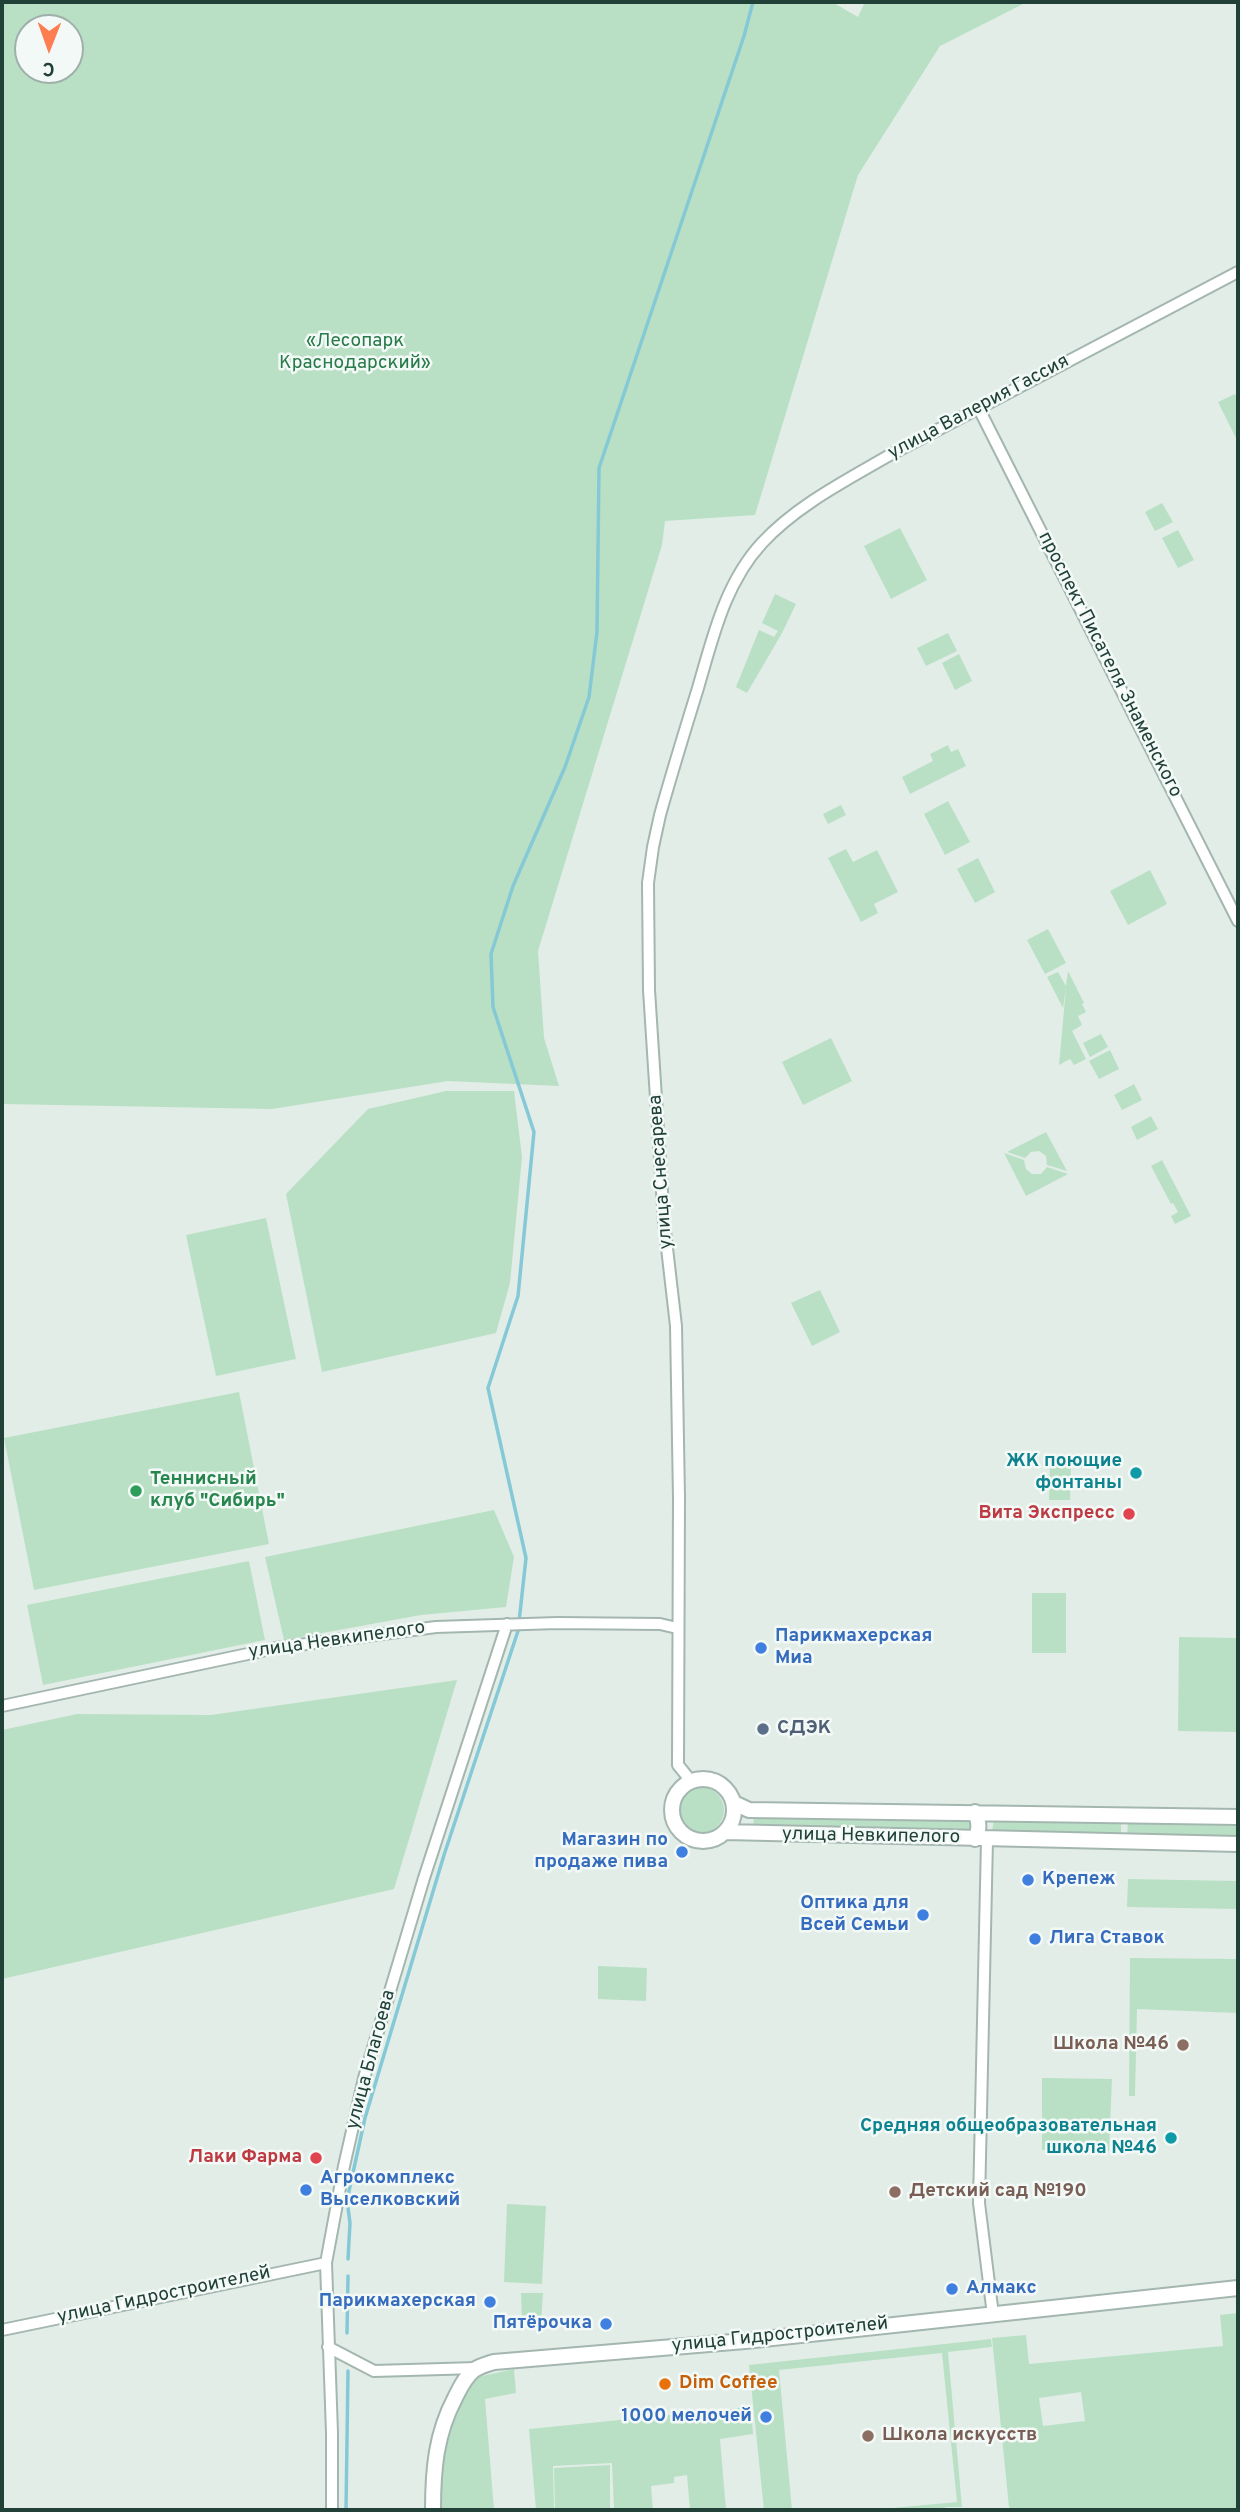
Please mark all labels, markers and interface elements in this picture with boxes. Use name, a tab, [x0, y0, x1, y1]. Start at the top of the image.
north arrow	[14, 14, 84, 84]
text: С	[42, 56, 55, 80]
park label: «Лесопарк Краснодарский»	[279, 331, 431, 375]
street label: улица Валерия Гассия	[885, 351, 1073, 465]
street label: проспект Писателя Знаменского	[1032, 528, 1186, 802]
street label: улица Снесарева	[645, 1094, 679, 1250]
place label: ЖК поющие фонтаны	[1006, 1451, 1122, 1495]
marker: ЖК поющие фонтаны	[1128, 1465, 1144, 1481]
place label: Теннисный клуб "Сибирь"	[150, 1469, 285, 1513]
marker: Теннисный клуб "Сибирь"	[128, 1483, 144, 1499]
place label: Вита Экспресс	[978, 1503, 1115, 1525]
marker: Вита Экспресс	[1121, 1506, 1137, 1522]
street label: улица Невкипелого	[247, 1617, 427, 1665]
place label: Парикмахерская Миа	[775, 1626, 932, 1670]
marker: Парикмахерская Миа	[753, 1640, 769, 1656]
place label: СДЭК	[777, 1718, 831, 1740]
marker: СДЭК	[755, 1721, 771, 1737]
street label: улица Невкипелого	[782, 1824, 960, 1850]
place label: Магазин по продаже пива	[534, 1830, 668, 1874]
marker: Магазин по продаже пива	[674, 1844, 690, 1860]
place label: Крепеж	[1042, 1869, 1115, 1891]
marker: Крепеж	[1020, 1872, 1036, 1888]
place label: Оптика для Всей Семьи	[800, 1893, 909, 1937]
marker: Оптика для Всей Семьи	[915, 1907, 931, 1923]
place label: Лига Ставок	[1049, 1928, 1165, 1950]
marker: Лига Ставок	[1027, 1931, 1043, 1947]
street label: улица Благоева	[342, 1988, 402, 2132]
place label: Школа №46	[1053, 2034, 1169, 2056]
marker: Школа №46	[1175, 2037, 1191, 2053]
place label: Средняя общеобразовательная школа №46	[860, 2116, 1157, 2160]
marker: Средняя общеобразовательная школа №46	[1163, 2130, 1179, 2146]
place label: Лаки Фарма	[188, 2147, 302, 2169]
marker: Лаки Фарма	[308, 2150, 324, 2166]
place label: Агрокомплекс Выселковский	[320, 2168, 460, 2212]
place label: Детский сад №190	[909, 2181, 1087, 2203]
marker: Агрокомплекс Выселковский	[298, 2182, 314, 2198]
marker: Детский сад №190	[887, 2184, 903, 2200]
street label: улица Гидростроителей	[55, 2262, 273, 2330]
place label: Алмакс	[966, 2278, 1037, 2300]
marker: Алмакс	[944, 2281, 960, 2297]
place label: Парикмахерская	[319, 2291, 476, 2313]
marker: Парикмахерская	[482, 2294, 498, 2310]
place label: Пятёрочка	[493, 2313, 592, 2335]
street label: улица Гидростроителей	[671, 2313, 889, 2359]
marker: Пятёрочка	[598, 2316, 614, 2332]
place label: Dim Coffee	[679, 2373, 778, 2395]
marker: Dim Coffee	[657, 2376, 673, 2392]
place label: 1000 мелочей	[621, 2406, 752, 2428]
marker: 1000 мелочей	[758, 2409, 774, 2425]
place label: Школа искусств	[882, 2425, 1037, 2447]
marker: Школа искусств	[860, 2428, 876, 2444]

